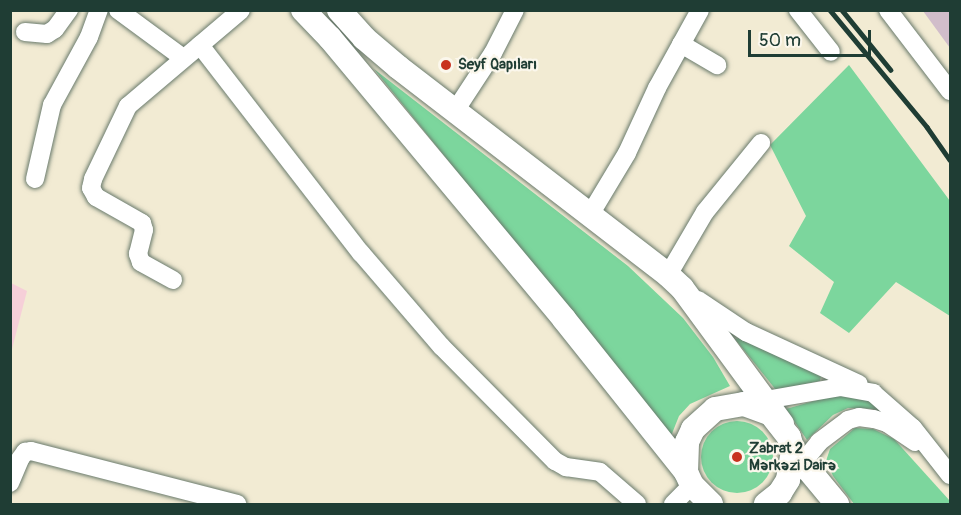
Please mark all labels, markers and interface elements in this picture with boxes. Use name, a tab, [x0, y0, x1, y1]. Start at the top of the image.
scale bar	[751, 18, 874, 56]
text: 50 m	[759, 29, 801, 52]
place label: Seyf Qapıları	[458, 56, 537, 74]
marker: Seyf Qapıları	[439, 58, 453, 72]
place label: Zabrat 2 Mərkəzi Dairə	[749, 439, 837, 474]
marker: Zabrat 2 Mərkəzi Dairə	[730, 450, 744, 464]

